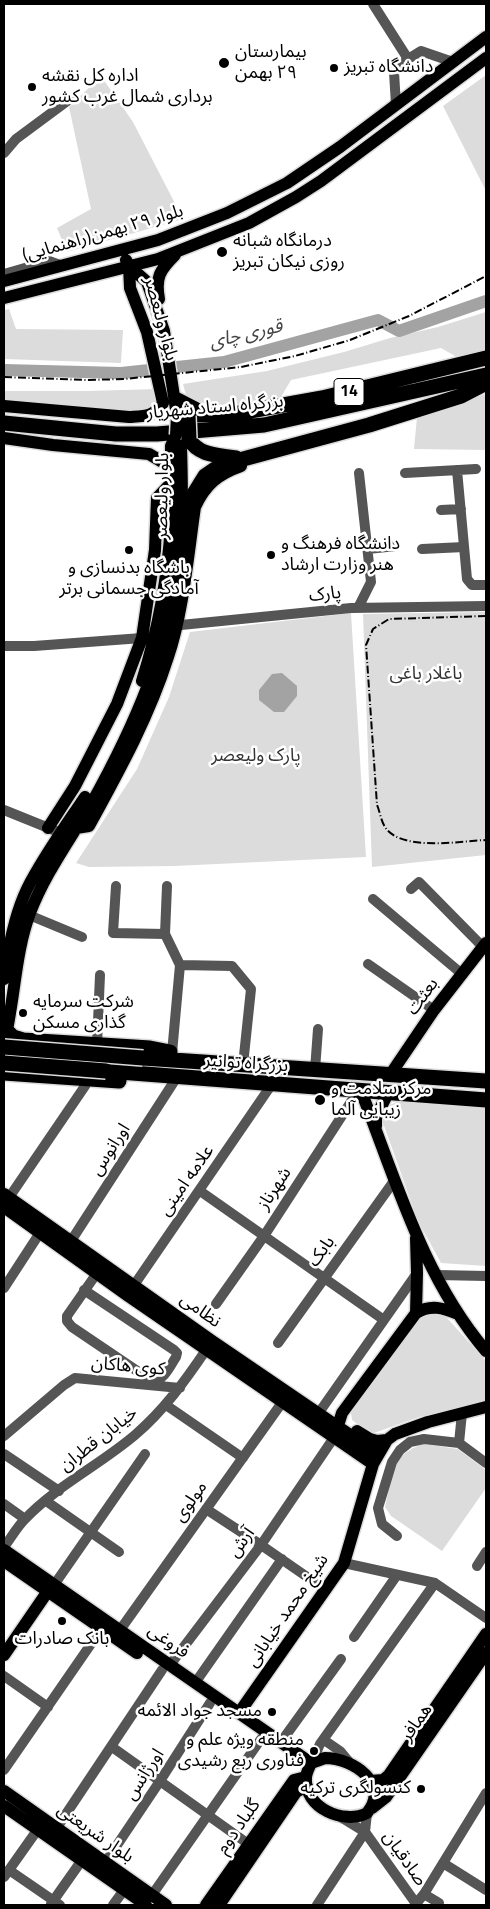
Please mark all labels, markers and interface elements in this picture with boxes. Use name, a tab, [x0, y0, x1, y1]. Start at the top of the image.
place label: بیمارستان ٢٩ بهمن	[235, 42, 307, 84]
marker: بیمارستان ٢٩ بهمن	[217, 56, 231, 70]
place label: دانشگاه تبریز	[344, 57, 433, 79]
marker: دانشگاه تبریز	[328, 62, 340, 74]
place label: اداره کل نقشه برداری شمال غرب کشور	[42, 66, 213, 108]
marker: اداره کل نقشه برداری شمال غرب کشور	[26, 81, 38, 93]
street label: بلوار ٢٩ بهمن(راهنمایی)	[20, 201, 186, 267]
place label: درمانگاه شبانه روزی نیکان تبریز	[233, 231, 345, 274]
marker: درمانگاه شبانه روزی نیکان تبریز	[215, 245, 229, 259]
street label: بلوار ولىعصر	[138, 275, 182, 363]
water label: قوری چای	[207, 316, 285, 354]
road number: 14	[334, 378, 364, 406]
street label: بزرگراه استاد شهریار	[146, 391, 284, 425]
street label: بلوار ولیعصر	[151, 453, 175, 539]
place label: دانشگاه فرهنگ و هنر وزارت ارشاد	[281, 534, 400, 576]
marker: باشگاه بدنسازی و آمادگی جسمانی برتر	[123, 544, 135, 556]
marker: دانشگاه فرهنگ و هنر وزارت ارشاد	[265, 549, 277, 561]
place label: باشگاه بدنسازی و آمادگی جسمانی برتر	[59, 558, 199, 600]
street label: پارک	[308, 583, 342, 607]
park label: باغلار باغی	[390, 664, 462, 686]
park label: پارک ولیعصر	[211, 746, 301, 768]
street label: بعثت	[402, 974, 444, 1020]
place label: شرکت سرمایه گذاری مسکن	[33, 992, 134, 1034]
marker: شرکت سرمایه گذاری مسکن	[17, 1007, 29, 1019]
street label: بزرگراه توانیر	[203, 1050, 289, 1078]
place label: مرکز سلامت و زیبایی آلما	[331, 1079, 431, 1122]
marker: مرکز سلامت و زیبایی آلما	[313, 1093, 327, 1107]
street label: اورانوس	[86, 1120, 136, 1180]
street label: علامه امینی	[155, 1141, 219, 1221]
street label: شهرناز	[253, 1164, 297, 1214]
street label: بابک	[304, 1233, 340, 1271]
street label: نظامی	[175, 1289, 225, 1333]
street label: کوی هاکان	[90, 1353, 166, 1381]
street label: خیابان قطران	[56, 1403, 142, 1477]
street label: مولوی	[169, 1477, 213, 1527]
street label: آرش	[224, 1524, 260, 1562]
street label: شیخ محمد خیابانی	[242, 1550, 334, 1672]
marker: بانک صادرات	[56, 1615, 68, 1627]
street label: فروغى	[143, 1620, 193, 1664]
place label: بانک صادرات	[15, 1629, 109, 1651]
street label: همافر	[396, 1700, 438, 1746]
place label: مسجد جواد الائمه	[138, 1701, 262, 1723]
marker: مسجد جواد الائمه	[266, 1706, 278, 1718]
place label: منطقه ویژه علم و فناوری ربع رشیدی	[178, 1730, 304, 1772]
street label: اورژانس	[120, 1745, 170, 1805]
marker: منطقه ویژه علم و فناوری ربع رشیدی	[308, 1745, 320, 1757]
place label: کنسولگری ترکیه	[300, 1778, 411, 1800]
marker: کنسولگری ترکیه	[415, 1783, 427, 1795]
street label: گلباد دوم	[212, 1795, 266, 1859]
street label: بلوار شریعتى	[52, 1800, 138, 1868]
street label: صادقیان	[377, 1827, 431, 1891]

